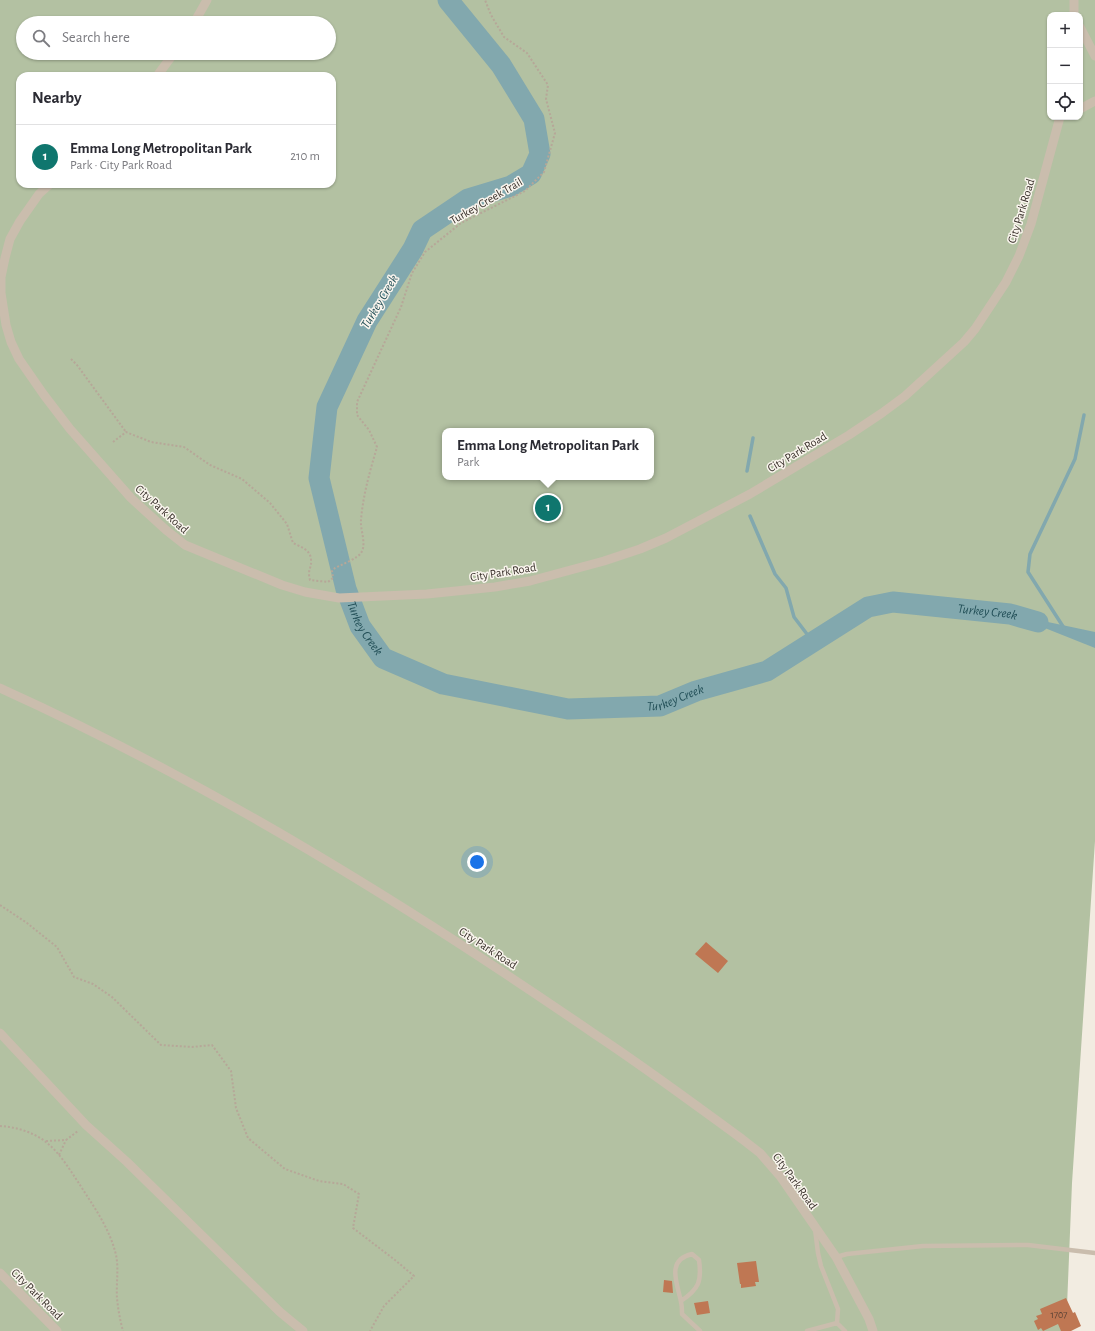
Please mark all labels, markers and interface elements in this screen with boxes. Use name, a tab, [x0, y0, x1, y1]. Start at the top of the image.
map controls	[1047, 12, 1083, 120]
button: +	[1047, 12, 1083, 48]
search box	[16, 16, 336, 60]
icon: search	[30, 27, 52, 49]
text: Search here	[62, 30, 130, 45]
button: −	[1047, 48, 1083, 84]
button: locate	[1047, 84, 1083, 120]
text: Nearby	[32, 89, 82, 106]
text: Emma Long Metropolitan Park	[70, 141, 252, 156]
text: 1	[43, 150, 47, 163]
text: 210 m	[290, 150, 320, 163]
text: Park · City Park Road	[70, 159, 172, 172]
street label: Turkey Creek Trail	[448, 175, 525, 227]
street label: City Park Road	[1006, 177, 1037, 245]
water label: Turkey Creek	[359, 273, 401, 331]
popup	[442, 428, 654, 480]
street label: City Park Road	[765, 430, 829, 475]
text: Emma Long Metropolitan Park	[457, 438, 639, 453]
text: Park	[457, 456, 479, 469]
street label: City Park Road	[133, 482, 191, 536]
pin: 1	[535, 493, 561, 523]
street label: City Park Road	[469, 561, 537, 584]
water label: Turkey Creek	[345, 600, 385, 658]
water label: Turkey Creek	[957, 602, 1019, 622]
water label: Turkey Creek	[647, 683, 705, 713]
your location	[467, 852, 487, 872]
street label: City Park Road	[456, 925, 519, 972]
street label: City Park Road	[770, 1151, 819, 1212]
street label: City Park Road	[8, 1266, 65, 1323]
house number: 1707	[1050, 1310, 1068, 1320]

